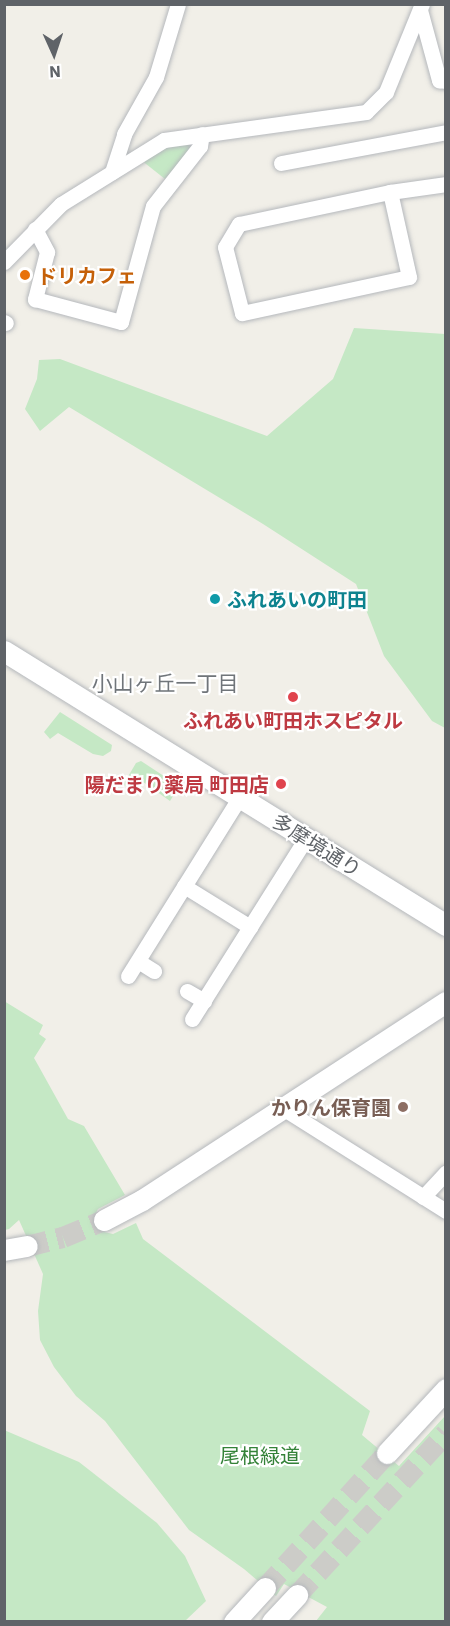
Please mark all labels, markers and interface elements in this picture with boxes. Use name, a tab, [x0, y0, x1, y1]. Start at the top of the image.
north arrow	[24, 24, 84, 84]
text: N	[49, 62, 61, 82]
place label: ドリカフェ	[37, 263, 137, 287]
marker: ドリカフェ	[18, 268, 32, 282]
place label: ふれあいの町田	[227, 587, 367, 611]
marker: ふれあいの町田	[208, 592, 222, 606]
district label: 小山ヶ丘一丁目	[92, 670, 238, 696]
marker: ふれあい町田ホスピタル	[284, 688, 302, 706]
place label: ふれあい町田ホスピタル	[183, 708, 403, 732]
place label: 陽だまり薬局 町田店	[84, 772, 269, 796]
marker: 陽だまり薬局 町田店	[274, 777, 288, 791]
street label: 多摩境通り	[268, 808, 366, 882]
place label: かりん保育園	[271, 1095, 391, 1119]
marker: かりん保育園	[396, 1100, 410, 1114]
park label: 尾根緑道	[220, 1443, 300, 1467]

